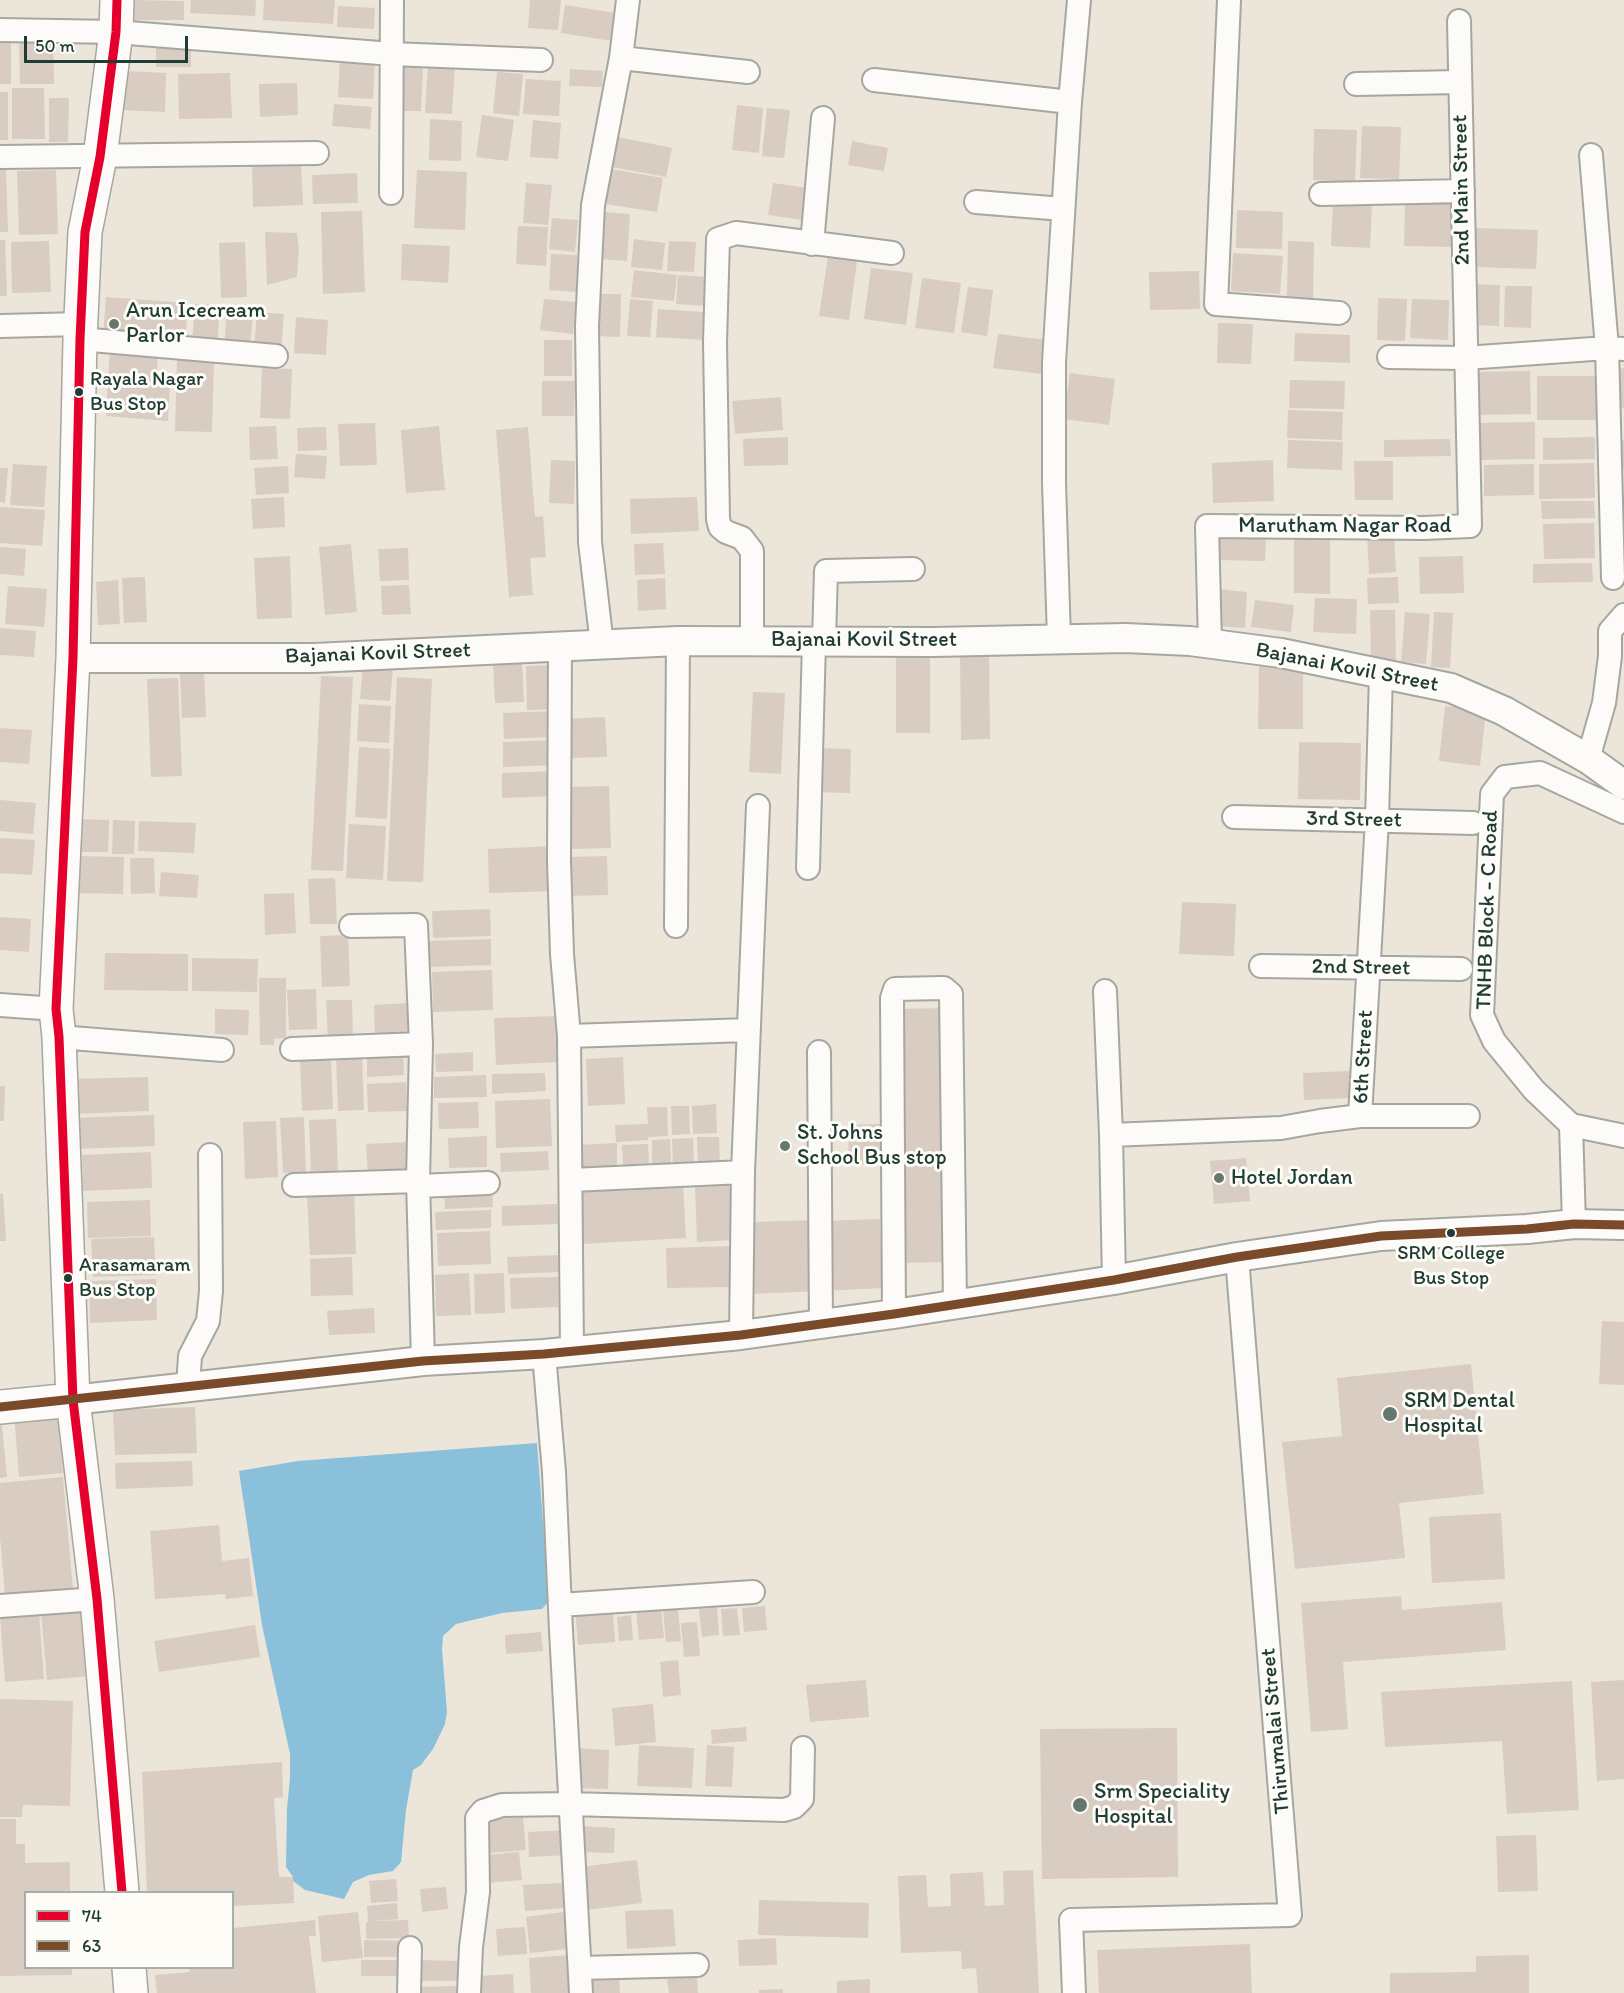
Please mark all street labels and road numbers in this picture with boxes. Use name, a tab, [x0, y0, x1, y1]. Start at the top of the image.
street label: 2nd Main Street	[1447, 114, 1477, 266]
street label: Marutham Nagar Road	[1238, 513, 1452, 539]
street label: Bajanai Kovil Street	[771, 627, 957, 653]
street label: Bajanai Kovil Street	[1253, 637, 1441, 699]
street label: Bajanai Kovil Street	[285, 638, 471, 670]
street label: 3rd Street	[1306, 806, 1402, 834]
street label: TNHB Block - C Road	[1471, 810, 1505, 1010]
street label: 2nd Street	[1311, 954, 1411, 982]
street label: 6th Street	[1348, 1009, 1380, 1105]
street label: Thirumalai Street	[1256, 1647, 1296, 1815]

